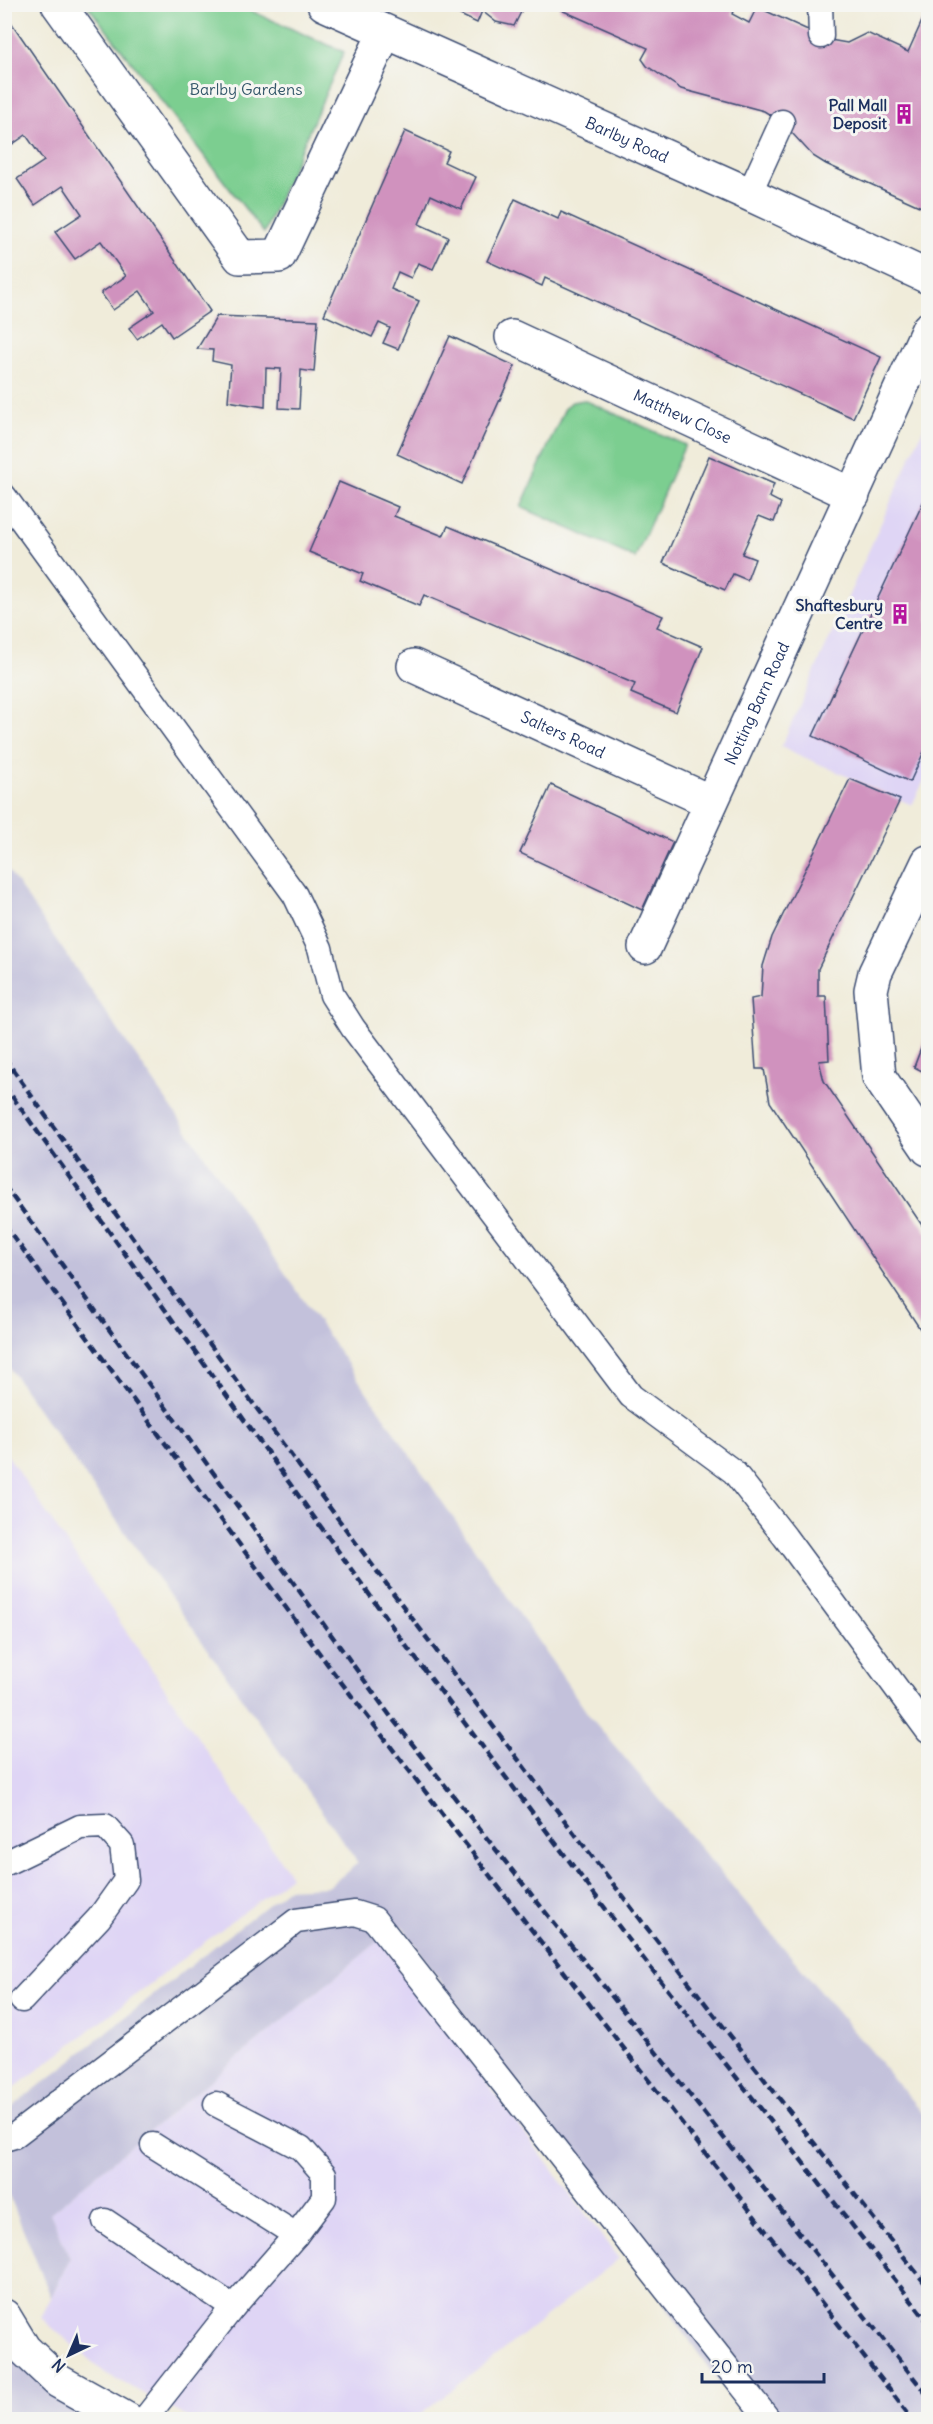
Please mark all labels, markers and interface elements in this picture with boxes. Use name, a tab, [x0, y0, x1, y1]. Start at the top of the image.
park label: Barlby Gardens	[190, 79, 303, 99]
place label: Pall Mall Deposit	[828, 95, 888, 134]
building icon: Pall Mall Deposit	[892, 102, 916, 126]
street label: Barlby Road	[582, 112, 672, 167]
street label: Matthew Close	[630, 385, 735, 447]
place label: Shaftesbury Centre	[796, 595, 883, 633]
building icon: Shaftesbury Centre	[888, 602, 912, 626]
street label: Notting Barn Road	[720, 639, 793, 768]
street label: Salters Road	[518, 706, 608, 762]
north arrow	[39, 2325, 99, 2385]
scale bar	[702, 2346, 824, 2384]
text: N	[48, 2355, 70, 2377]
text: 20 m	[711, 2355, 753, 2378]

